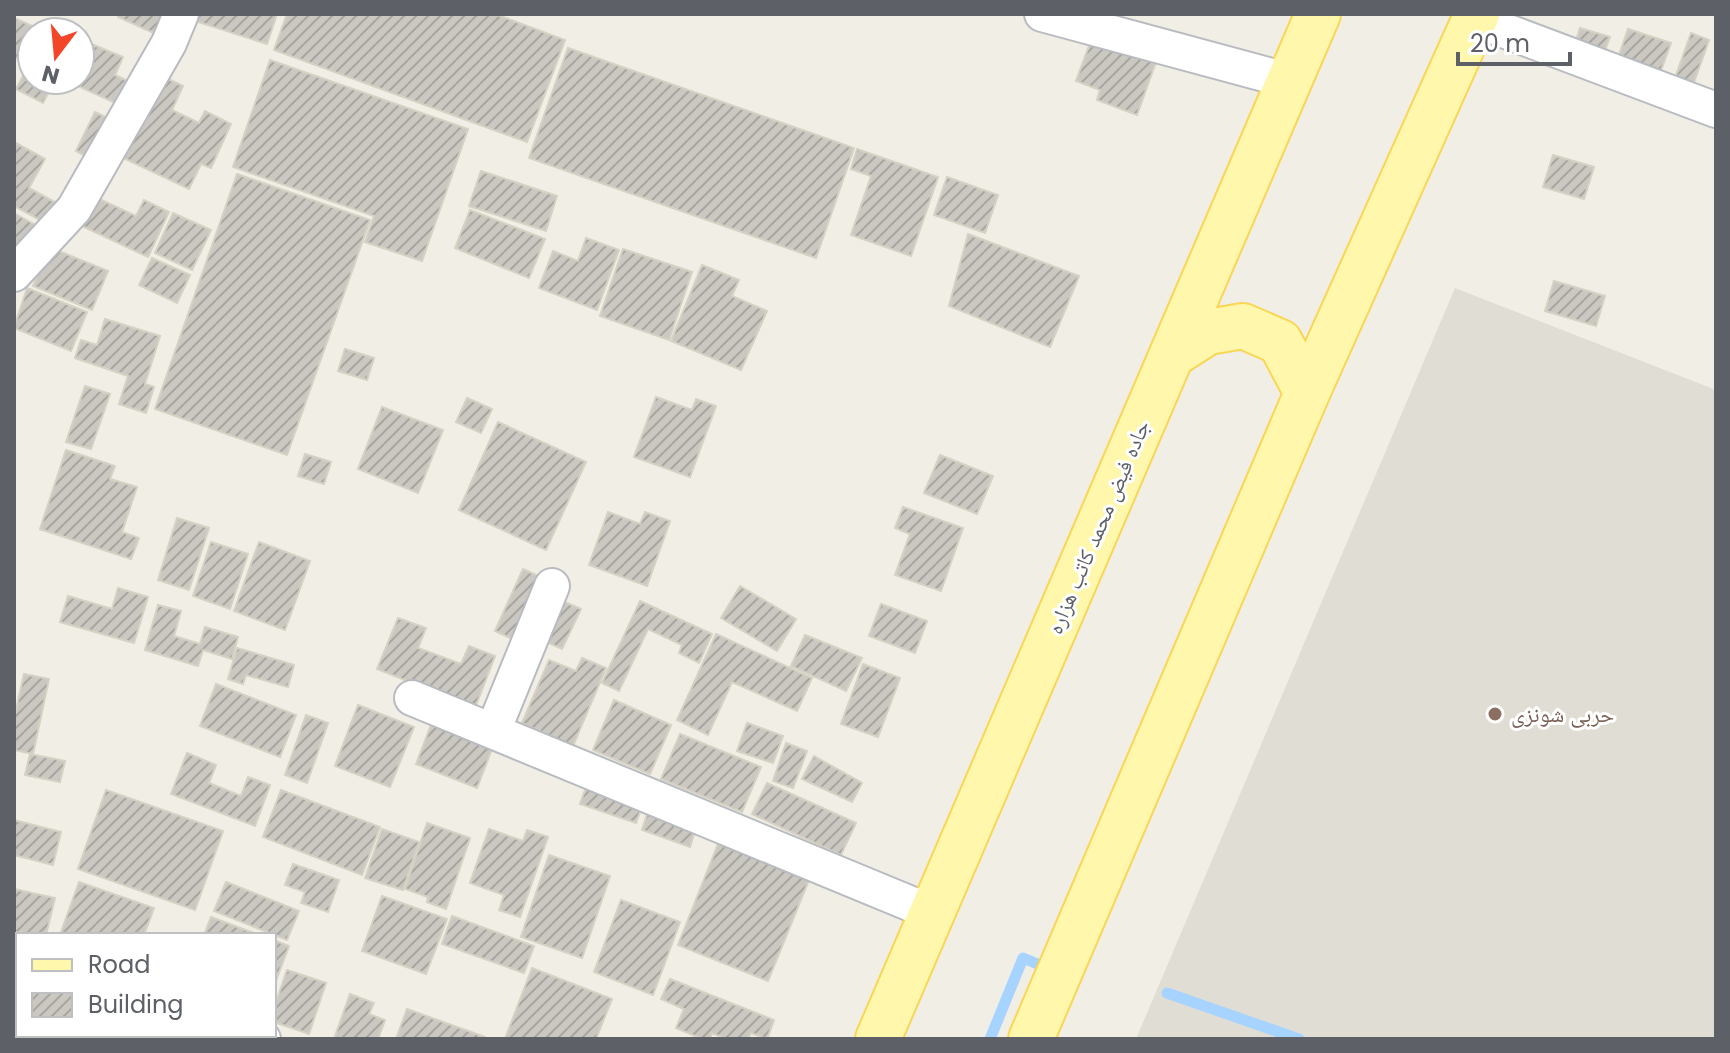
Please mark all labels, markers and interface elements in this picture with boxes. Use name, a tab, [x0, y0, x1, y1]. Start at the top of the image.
north arrow	[16, 16, 96, 96]
scale bar	[1458, 16, 1570, 66]
text: 20 m	[1470, 27, 1530, 60]
text: N	[38, 58, 63, 92]
street label: جاده فیض محمد کاتب هزاره	[1039, 415, 1158, 639]
place label: حربی شونزی	[1511, 699, 1614, 730]
marker: حربی شونزی	[1486, 705, 1504, 723]
legend	[16, 933, 276, 1037]
text: Road	[88, 948, 150, 981]
text: Building	[88, 988, 184, 1021]

